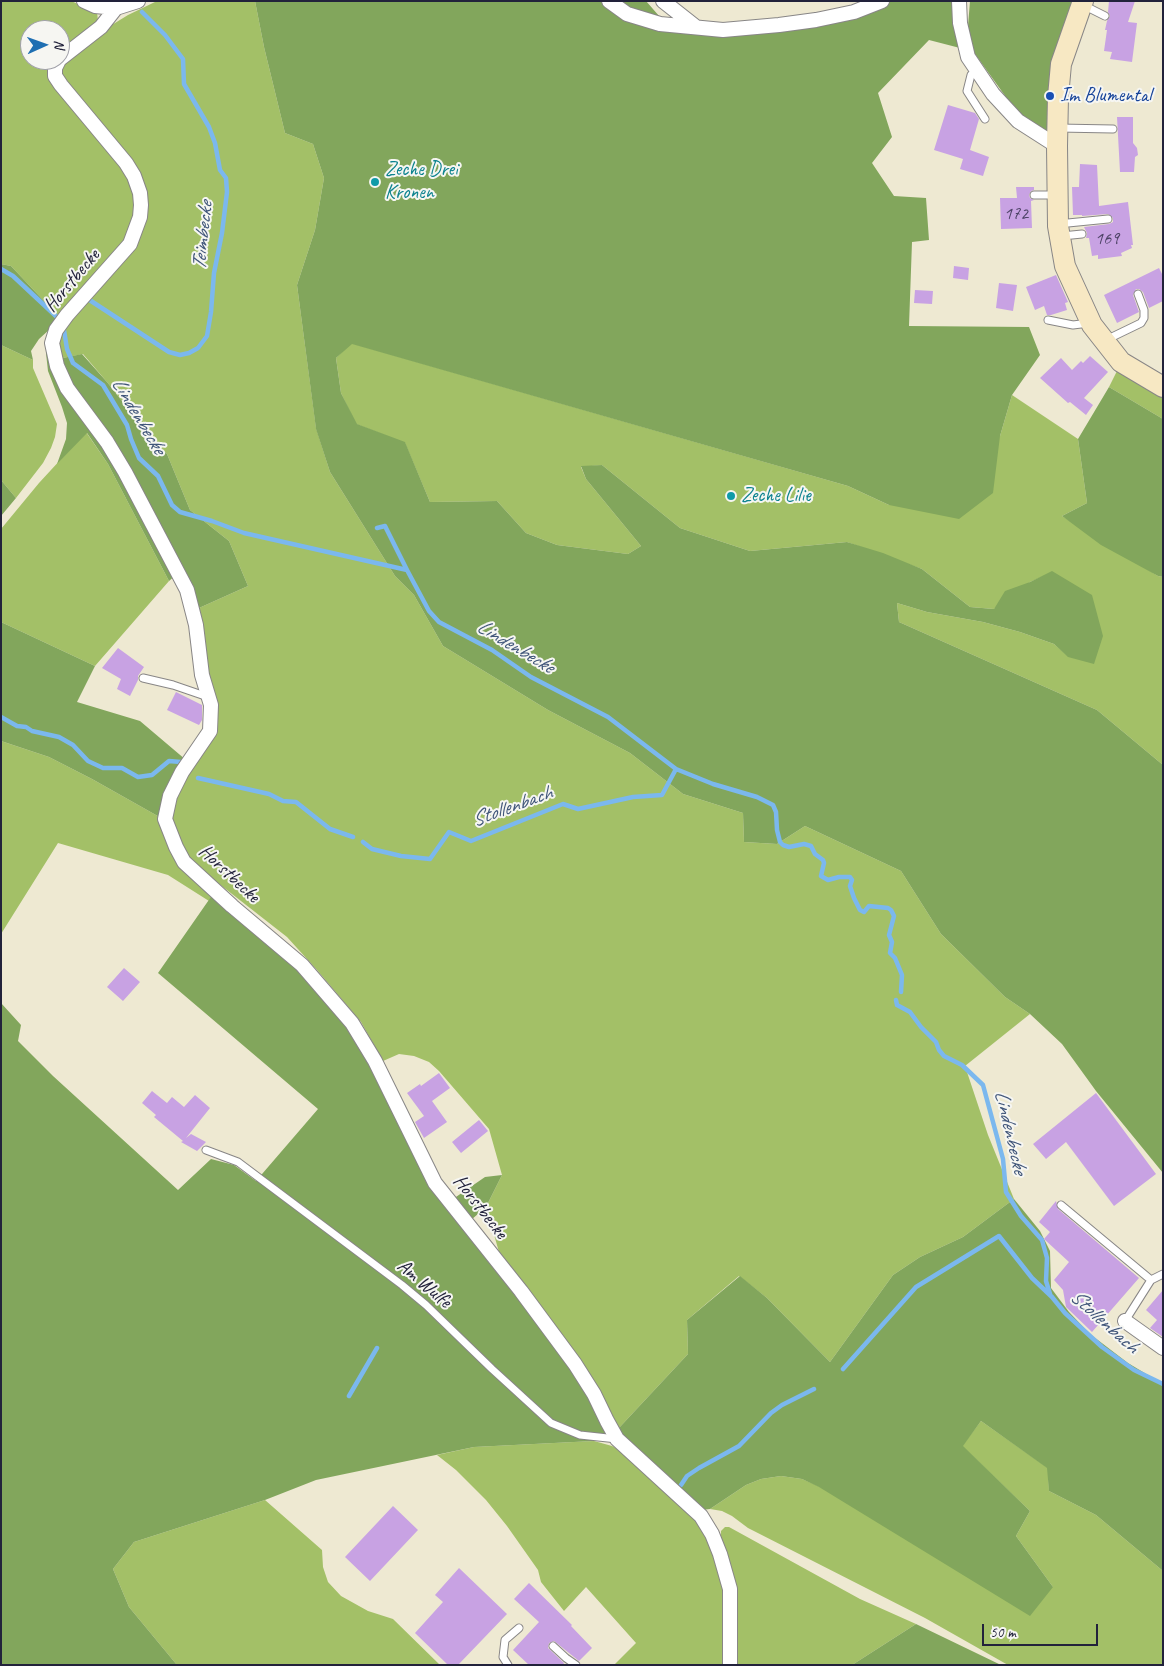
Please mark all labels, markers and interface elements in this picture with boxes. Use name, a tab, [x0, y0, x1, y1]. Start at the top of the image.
north arrow	[20, 20, 70, 70]
text: N	[51, 40, 68, 49]
place label: Im Blumental	[1060, 84, 1151, 108]
marker: Im Blumental	[1044, 90, 1056, 102]
place label: Zeche Drei Kronen	[385, 158, 458, 205]
marker: Zeche Drei Kronen	[369, 176, 381, 188]
water label: Teimbecke	[187, 201, 219, 271]
house number: 172	[1004, 203, 1028, 225]
house number: 169	[1095, 228, 1119, 250]
street label: Horstbecke	[39, 245, 105, 317]
water label: Lindenbecke	[105, 373, 171, 459]
place label: Zeche Lilie	[741, 484, 811, 508]
marker: Zeche Lilie	[725, 490, 737, 502]
water label: Lindenbecke	[472, 614, 558, 680]
water label: Stollenbach	[468, 781, 556, 833]
street label: Horstbecke	[193, 840, 265, 908]
water label: Lindenbecke	[988, 1088, 1032, 1176]
street label: Horstbecke	[447, 1170, 513, 1244]
street label: Am Wulfe	[392, 1254, 456, 1314]
water label: Stollenbach	[1064, 1285, 1144, 1359]
scale bar	[984, 1614, 1100, 1646]
text: 50 m	[990, 1623, 1016, 1642]

